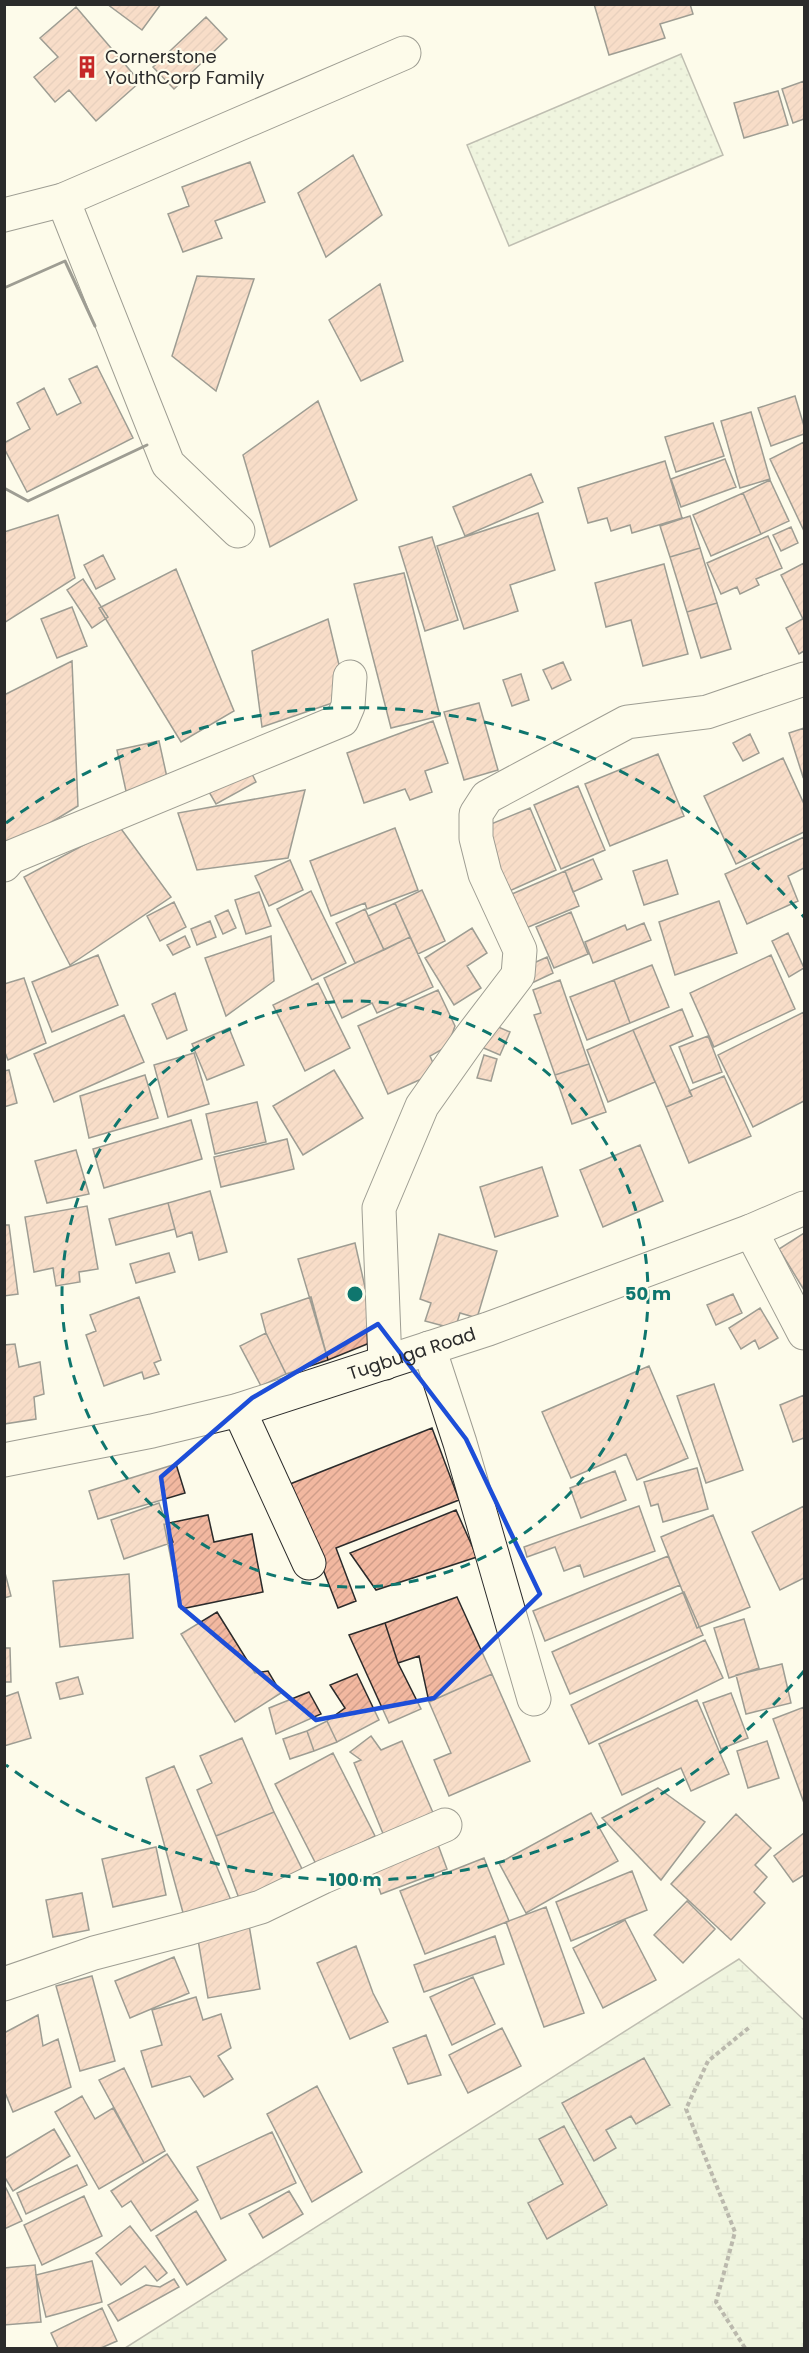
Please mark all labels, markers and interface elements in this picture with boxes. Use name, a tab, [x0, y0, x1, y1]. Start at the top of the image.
place label: Cornerstone YouthCorp Family	[105, 44, 265, 90]
building icon: Cornerstone YouthCorp Family	[74, 54, 100, 80]
text: 50 m	[625, 1281, 671, 1306]
centre of rings	[345, 1284, 365, 1304]
street label: Tugbuga Road	[344, 1321, 479, 1386]
text: 100 m	[328, 1867, 382, 1892]

